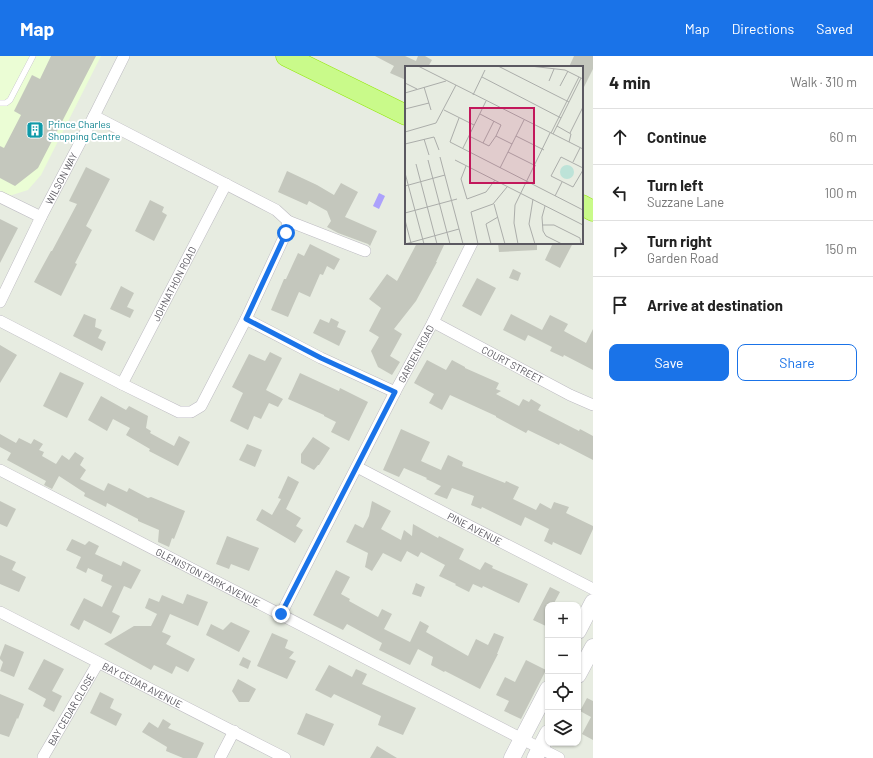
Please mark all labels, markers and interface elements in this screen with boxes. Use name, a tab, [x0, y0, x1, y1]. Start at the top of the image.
text: Map	[20, 17, 54, 40]
text: Map	[685, 20, 710, 37]
text: Directions	[732, 20, 794, 37]
text: Saved	[816, 20, 853, 37]
inset map	[405, 66, 583, 244]
text: 4 min	[609, 72, 651, 92]
text: Walk · 310 m	[790, 74, 857, 90]
place label: Prince Charles Shopping Centre	[48, 118, 120, 142]
building icon: Prince Charles Shopping Centre	[25, 120, 45, 140]
icon: ahead	[609, 126, 631, 148]
text: Continue	[647, 128, 707, 146]
text: 60 m	[830, 129, 857, 145]
street label: WILSON WAY	[43, 150, 80, 206]
text: Turn left	[647, 176, 703, 194]
icon: left	[609, 182, 631, 204]
text: 100 m	[824, 185, 857, 201]
text: Suzzane Lane	[647, 194, 724, 210]
route start	[277, 224, 295, 242]
text: Turn right	[647, 232, 712, 250]
icon: right	[609, 238, 631, 260]
text: 150 m	[825, 241, 857, 257]
street label: JOHNATHON ROAD	[150, 244, 198, 323]
text: Garden Road	[647, 250, 719, 266]
icon: arrive	[609, 294, 631, 316]
text: Arrive at destination	[647, 296, 783, 314]
street label: GARDEN ROAD	[395, 323, 436, 385]
street label: COURT STREET	[480, 343, 545, 386]
button: Save	[609, 344, 729, 381]
button: Share	[737, 344, 857, 381]
street label: PINE AVENUE	[445, 510, 504, 548]
street label: GLENISTON PARK AVENUE	[154, 545, 262, 609]
map controls	[545, 602, 581, 746]
button: +	[545, 602, 581, 638]
route end	[272, 605, 290, 623]
button: −	[545, 638, 581, 674]
street label: BAY CEDAR AVENUE	[100, 660, 184, 710]
street label: BAY CEDAR CLOSE	[45, 671, 96, 748]
button: locate	[545, 674, 581, 710]
button: layers	[545, 710, 581, 746]

